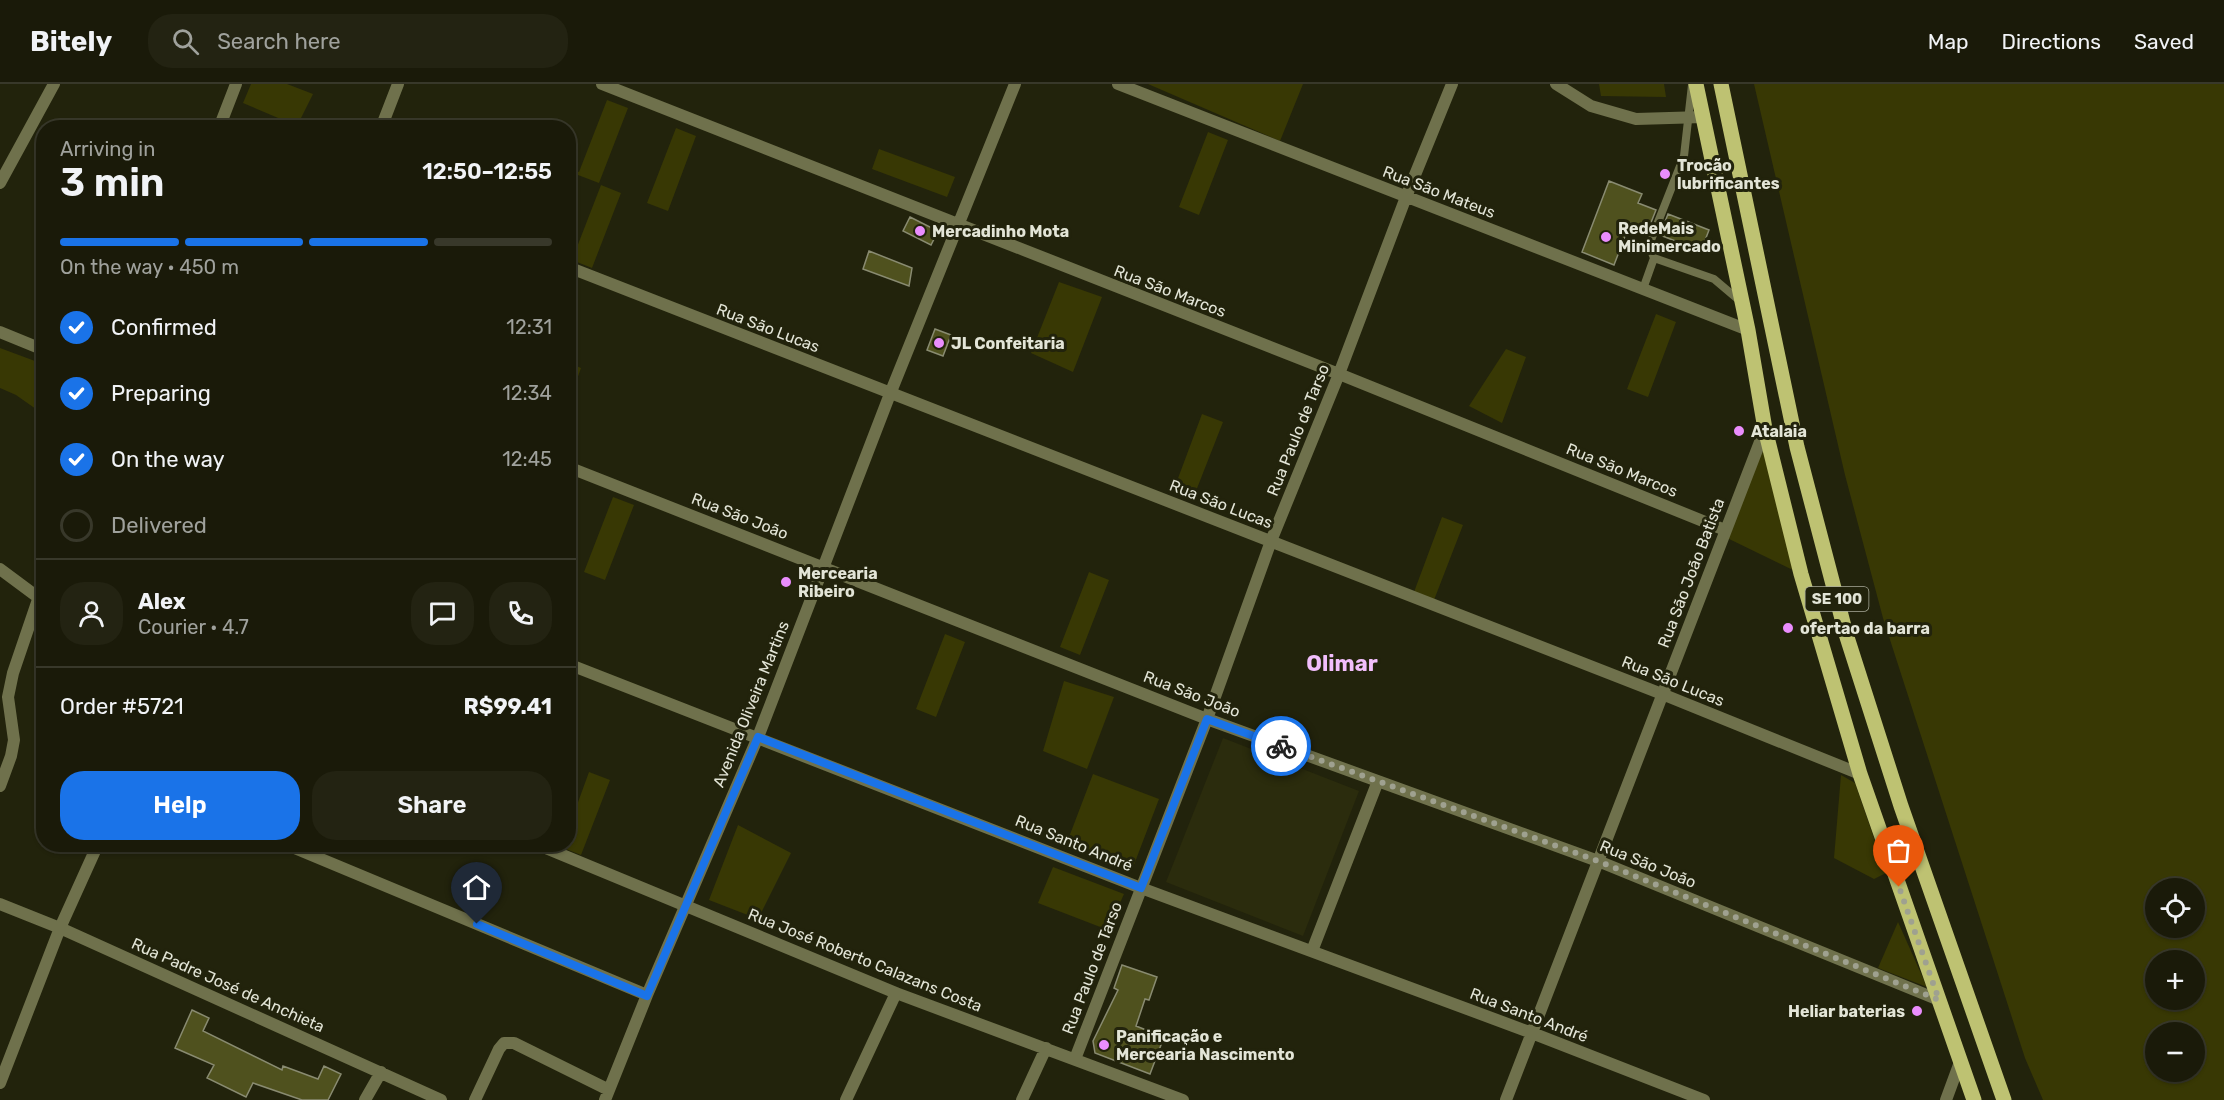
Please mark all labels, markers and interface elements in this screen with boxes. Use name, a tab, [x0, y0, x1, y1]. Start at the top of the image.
search box	[148, 14, 568, 68]
text: Bitely	[30, 25, 112, 58]
icon: search	[169, 25, 202, 58]
text: Search here	[217, 28, 341, 55]
text: Map	[1928, 29, 1969, 54]
text: Directions	[2002, 29, 2101, 54]
text: Saved	[2134, 29, 2194, 54]
text: Arriving in	[60, 137, 155, 161]
place label: Trocão lubrificantes	[1677, 156, 1780, 193]
text: 12:50–12:55	[422, 158, 552, 185]
text: 3 min	[60, 160, 165, 206]
street label: Rua São Mateus	[1380, 162, 1498, 222]
marker: Trocão lubrificantes	[1658, 167, 1672, 181]
place label: RedeMais Minimercado	[1618, 219, 1721, 256]
place label: Mercadinho Mota	[932, 222, 1069, 241]
marker: Mercadinho Mota	[913, 224, 927, 238]
marker: RedeMais Minimercado	[1599, 230, 1613, 244]
text: On the way · 450 m	[60, 255, 239, 279]
street label: Rua São Marcos	[1111, 261, 1229, 321]
street label: Rua São Lucas	[714, 300, 822, 356]
icon: check	[60, 311, 93, 344]
text: Confirmed	[111, 314, 217, 341]
text: 12:31	[506, 315, 552, 339]
place label: JL Confeitaria	[951, 334, 1065, 353]
marker: JL Confeitaria	[932, 336, 946, 350]
street label: Rua Paulo de Tarso	[1263, 361, 1333, 499]
icon: check	[60, 377, 93, 410]
text: Preparing	[111, 380, 211, 407]
text: 12:34	[502, 381, 552, 405]
place label: Atalaia	[1751, 422, 1807, 441]
marker: Atalaia	[1732, 424, 1746, 438]
street label: Rua São Marcos	[1564, 439, 1680, 501]
icon: check	[60, 443, 93, 476]
text: On the way	[111, 446, 225, 473]
text: 12:45	[502, 447, 552, 471]
street label: Rua São Lucas	[1167, 476, 1275, 532]
street label: Rua São João	[689, 489, 791, 543]
street label: Rua São João Batista	[1654, 495, 1728, 651]
text: Delivered	[111, 512, 207, 539]
place label: Mercearia Ribeiro	[798, 564, 878, 601]
marker: Mercearia Ribeiro	[779, 575, 793, 589]
button: person	[60, 582, 123, 645]
button: chat	[411, 582, 474, 645]
button: phone	[489, 582, 552, 645]
road number: SE 100	[1806, 587, 1868, 611]
text: Alex	[138, 588, 186, 615]
text: Courier · 4.7	[138, 615, 249, 639]
street label: Avenida Oliveira Martins	[709, 618, 793, 790]
place label: ofertao da barra	[1800, 619, 1930, 638]
marker: ofertao da barra	[1781, 621, 1795, 635]
district label: Olimar	[1306, 650, 1378, 677]
street label: Rua São Lucas	[1619, 652, 1727, 710]
street label: Rua São João	[1141, 667, 1243, 721]
text: Order #5721	[60, 693, 184, 720]
text: R$99.41	[464, 693, 552, 720]
courier	[1251, 716, 1311, 776]
icon: bike	[1265, 730, 1298, 763]
button: Help	[60, 771, 300, 840]
button: Share	[312, 771, 552, 840]
street label: Rua Santo André	[1012, 811, 1136, 875]
pin	[1873, 825, 1924, 887]
icon: bag	[1882, 834, 1915, 867]
street label: Rua São João	[1597, 836, 1699, 892]
pin	[451, 862, 502, 924]
icon: home	[460, 871, 493, 904]
map controls	[2145, 878, 2205, 1082]
button: locate	[2145, 878, 2205, 938]
street label: Rua Paulo de Tarso	[1058, 899, 1126, 1037]
street label: Rua José Roberto Calazans Costa	[745, 904, 985, 1016]
street label: Rua Padre José de Anchieta	[129, 934, 327, 1036]
button: +	[2145, 950, 2205, 1010]
street label: Rua Santo André	[1467, 984, 1591, 1046]
place label: Heliar baterias	[1788, 1002, 1905, 1021]
marker: Heliar baterias	[1910, 1004, 1924, 1018]
button: −	[2145, 1022, 2205, 1082]
place label: Panificação e Mercearia Nascimento	[1116, 1027, 1295, 1064]
marker: Panificação e Mercearia Nascimento	[1097, 1038, 1111, 1052]

